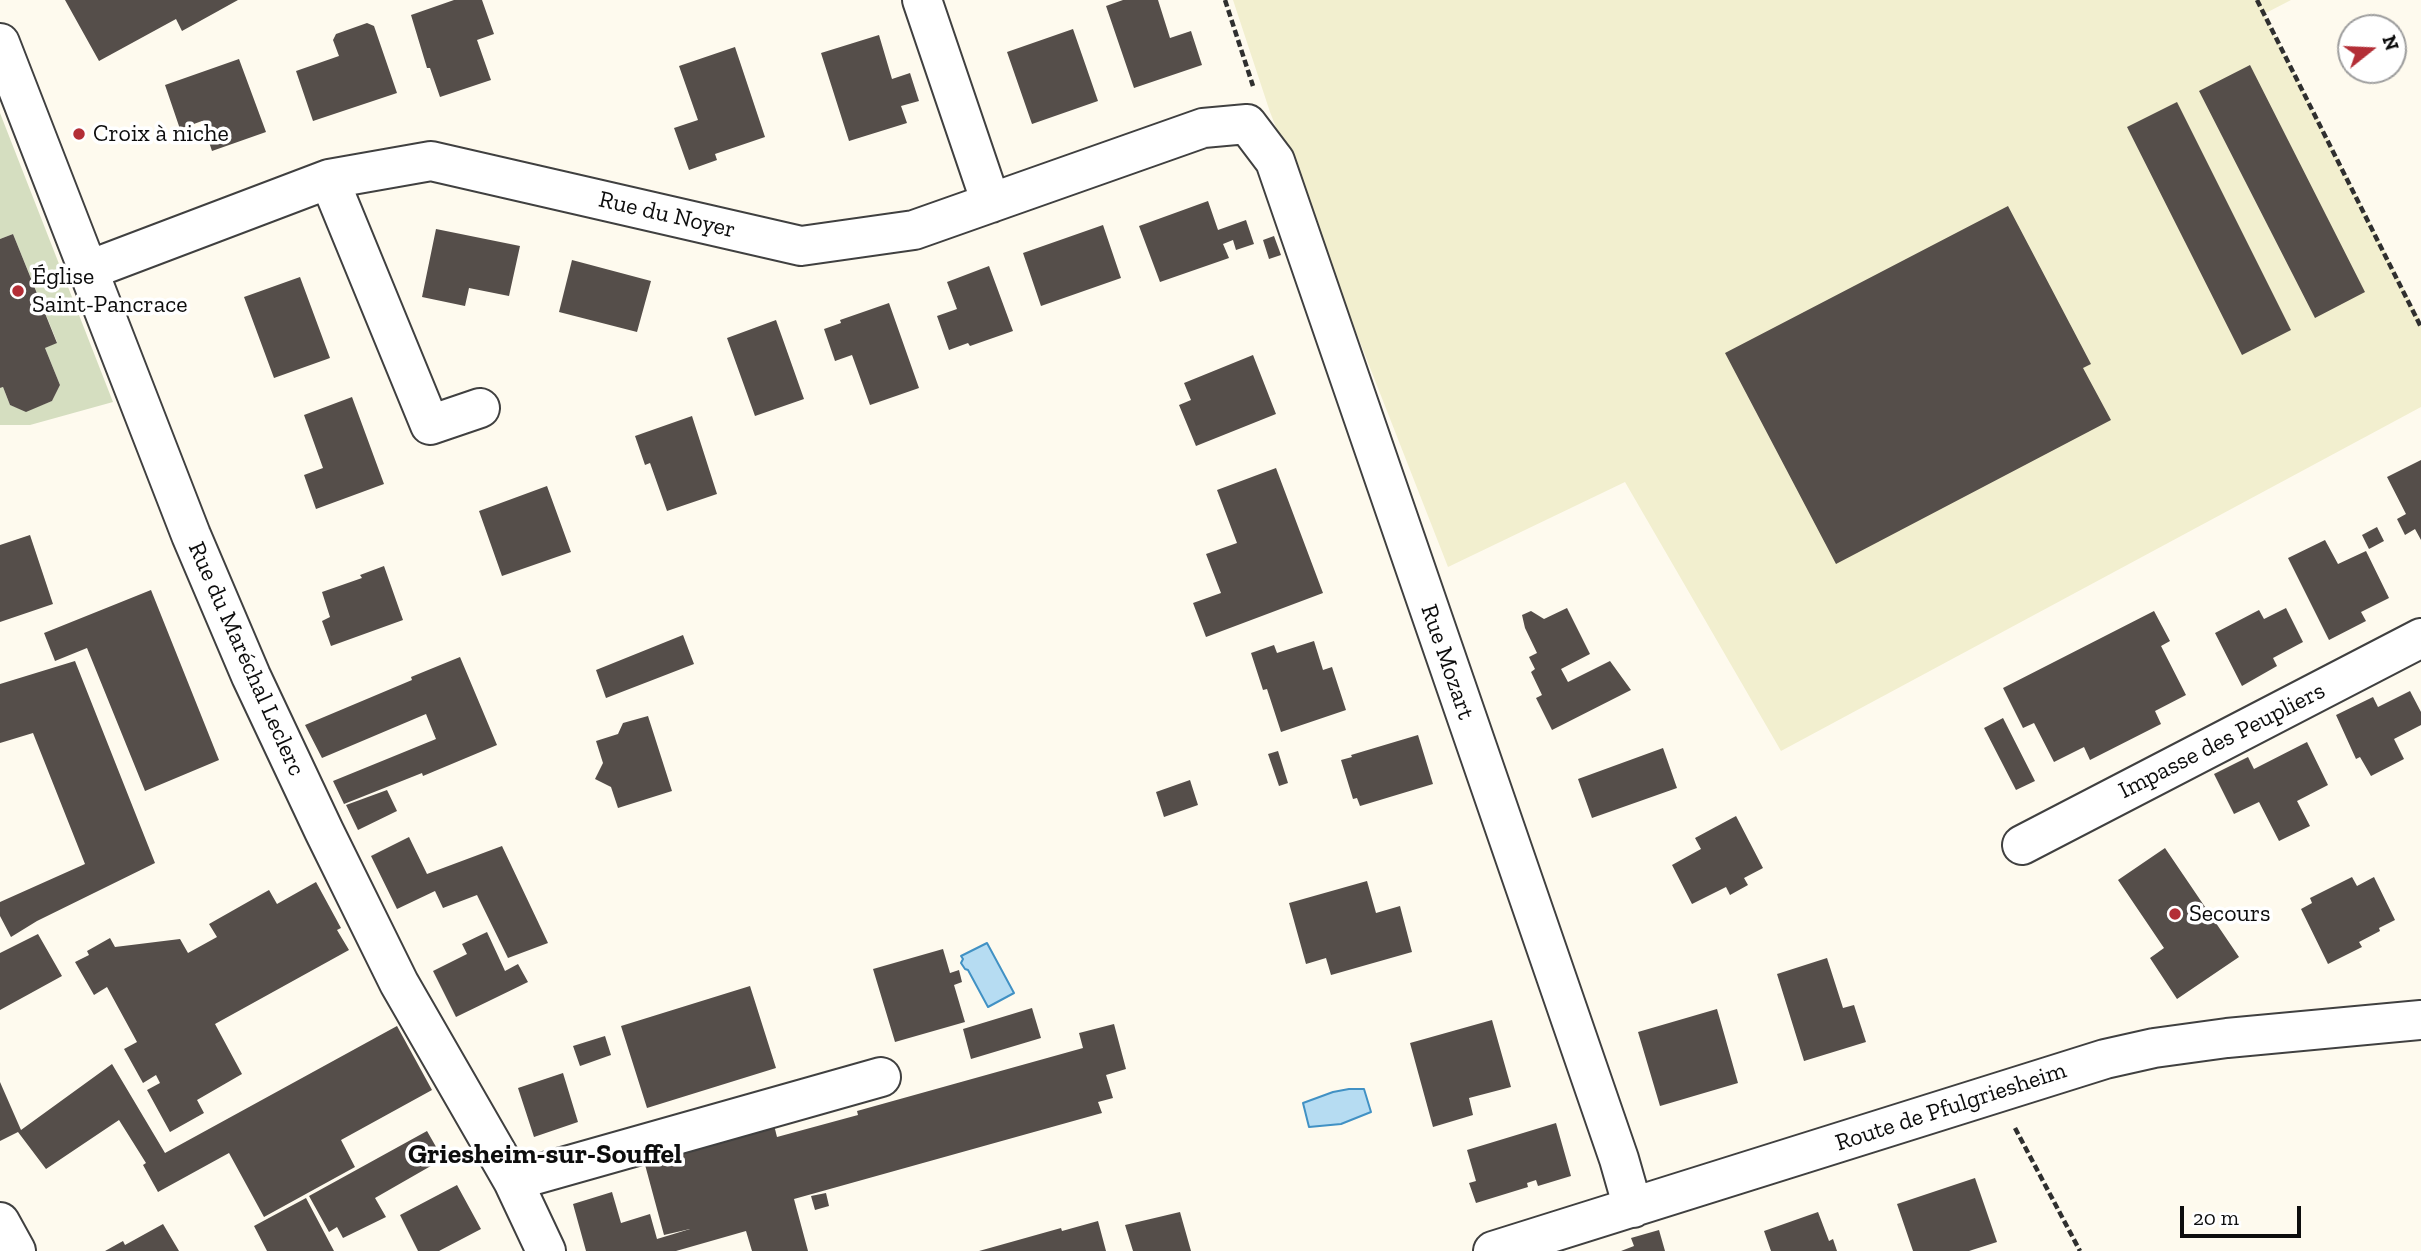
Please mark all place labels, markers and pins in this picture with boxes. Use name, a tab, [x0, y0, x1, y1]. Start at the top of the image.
place label: Croix à niche	[93, 120, 229, 148]
marker: Croix à niche	[71, 126, 87, 142]
place label: Église Saint-Pancrace	[32, 263, 188, 319]
marker: Église Saint-Pancrace	[10, 283, 26, 299]
place label: Secours	[2189, 900, 2271, 928]
marker: Secours	[2167, 906, 2183, 922]

